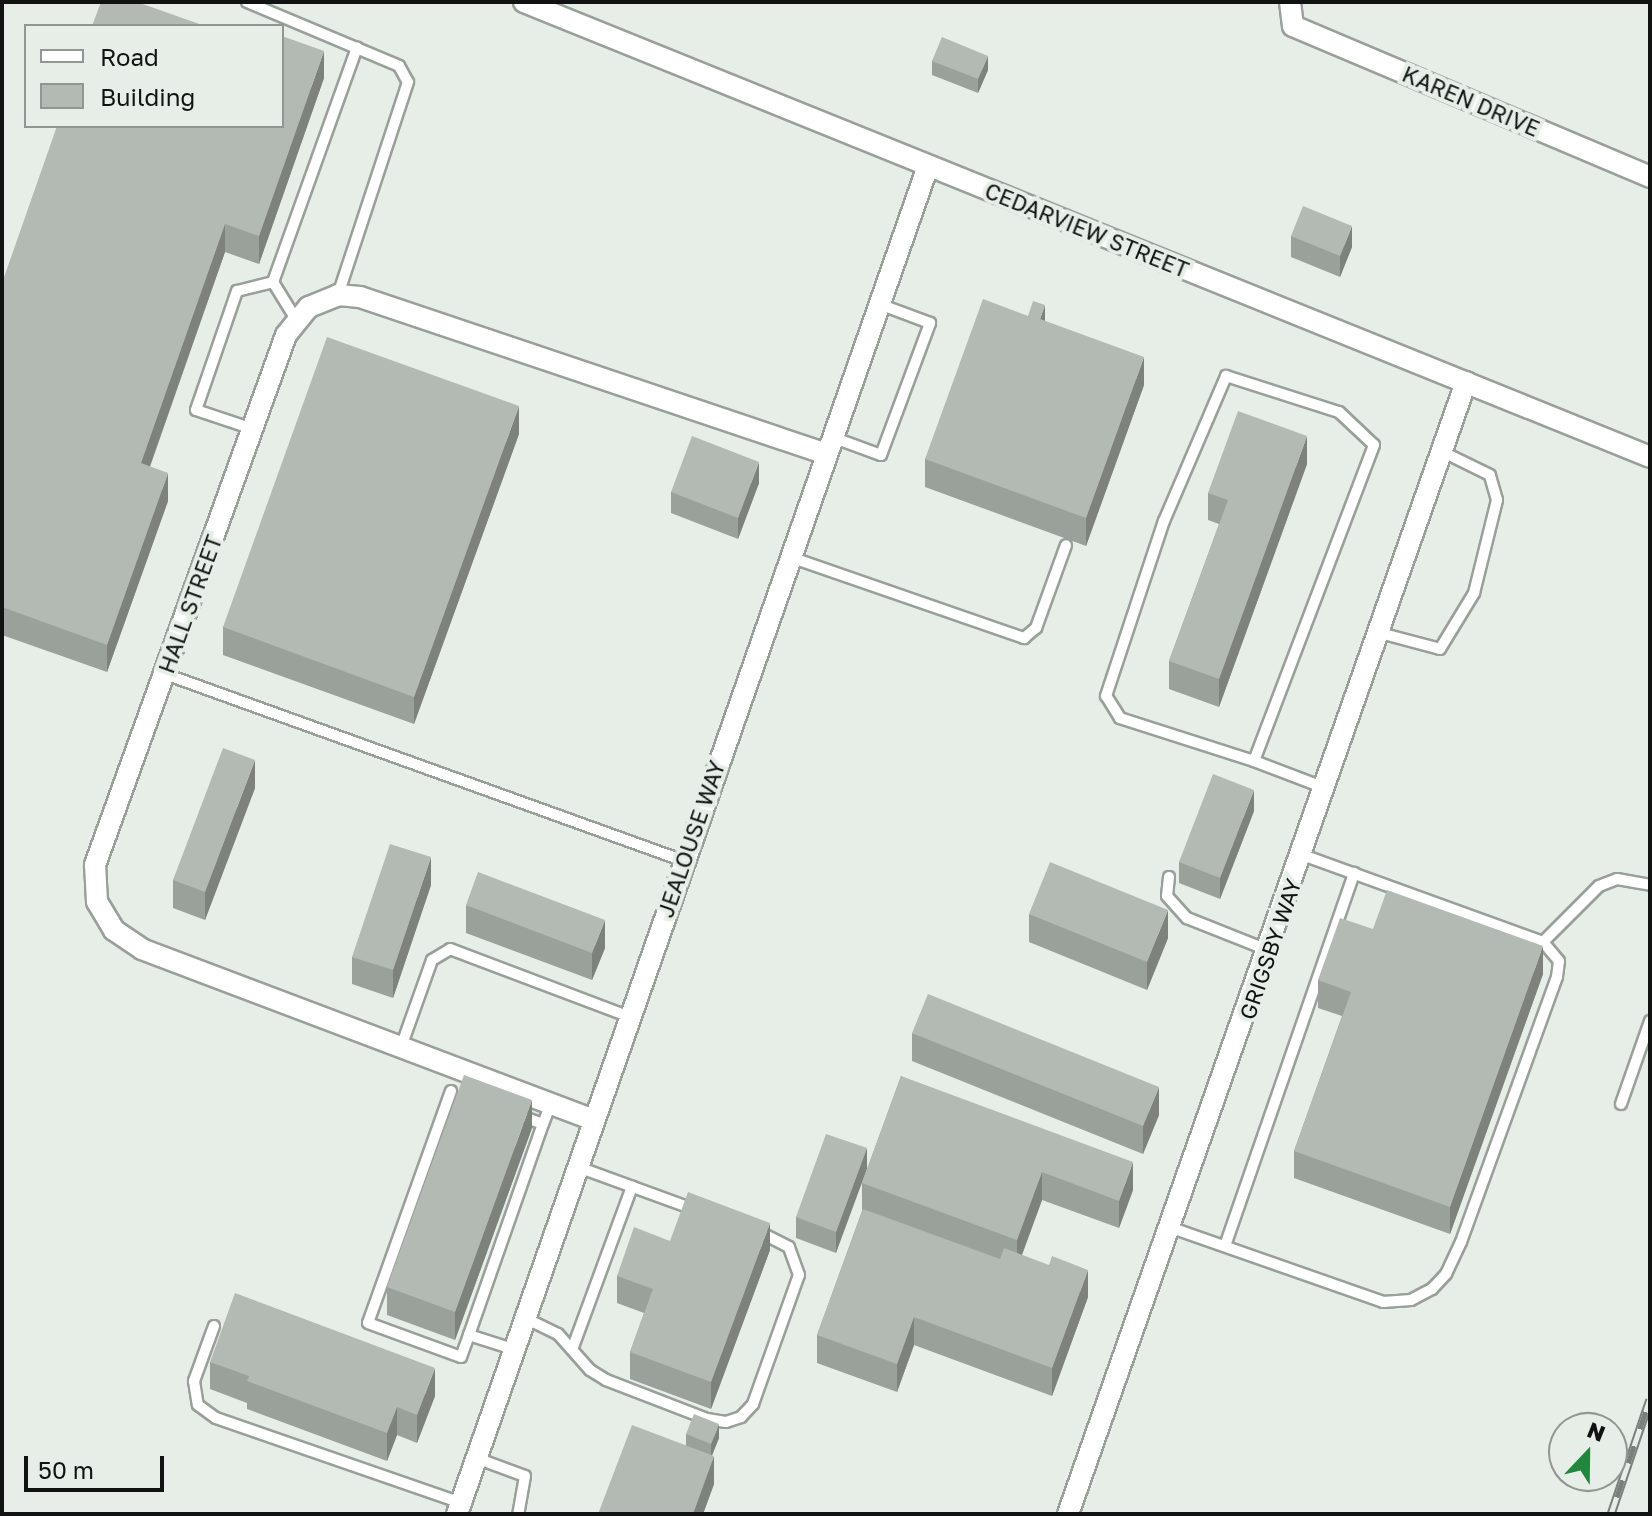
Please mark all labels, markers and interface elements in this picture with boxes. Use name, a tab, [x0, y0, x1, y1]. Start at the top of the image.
legend	[24, 24, 284, 128]
text: Road	[100, 42, 159, 71]
street label: KAREN DRIVE	[1398, 60, 1544, 142]
text: Building	[100, 82, 195, 111]
street label: CEDARVIEW STREET	[981, 177, 1193, 283]
street label: HALL STREET	[153, 531, 227, 677]
street label: JEALOUSE WAY	[652, 757, 730, 921]
street label: GRIGSBY WAY	[1234, 875, 1306, 1023]
north arrow	[1548, 1412, 1628, 1492]
text: N	[1584, 1415, 1609, 1447]
scale bar	[28, 1440, 168, 1490]
text: 50 m	[38, 1455, 94, 1484]

